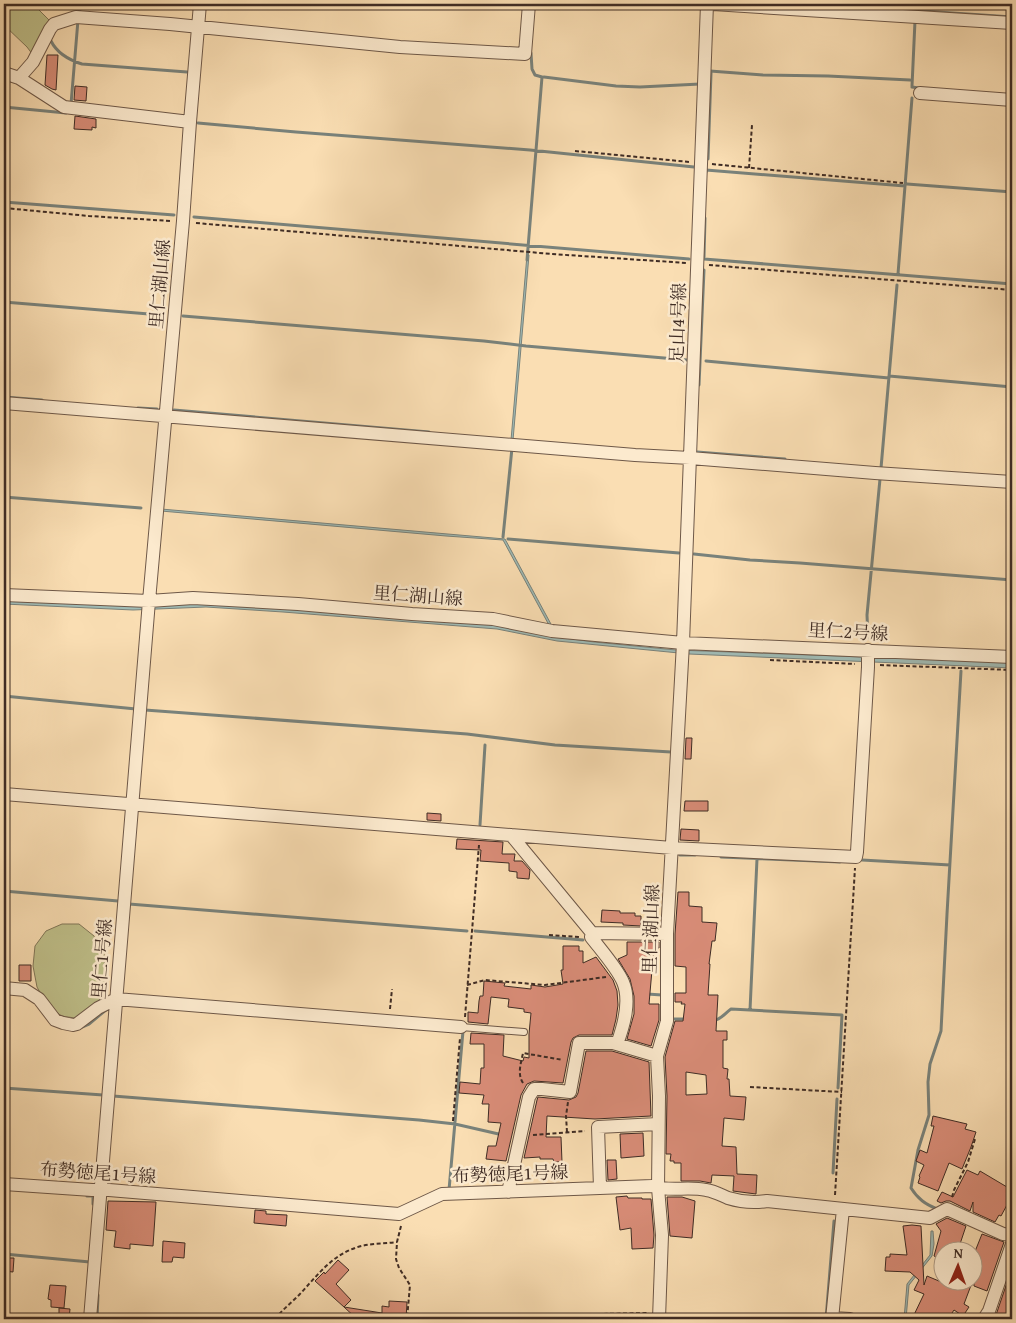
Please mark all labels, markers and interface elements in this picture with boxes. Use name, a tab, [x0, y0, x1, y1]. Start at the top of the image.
street label: 里仁湖山線	[142, 238, 177, 330]
street label: 足山4号線	[663, 282, 692, 364]
street label: 里仁湖山線	[372, 579, 464, 612]
street label: 里仁2号線	[807, 616, 889, 647]
street label: 里仁湖山線	[635, 884, 666, 974]
street label: 里仁1号線	[85, 918, 118, 1000]
street label: 布勢徳尾1号線	[39, 1155, 157, 1190]
street label: 布勢徳尾1号線	[451, 1158, 569, 1189]
north arrow	[934, 1240, 984, 1290]
text: N	[953, 1243, 964, 1263]

